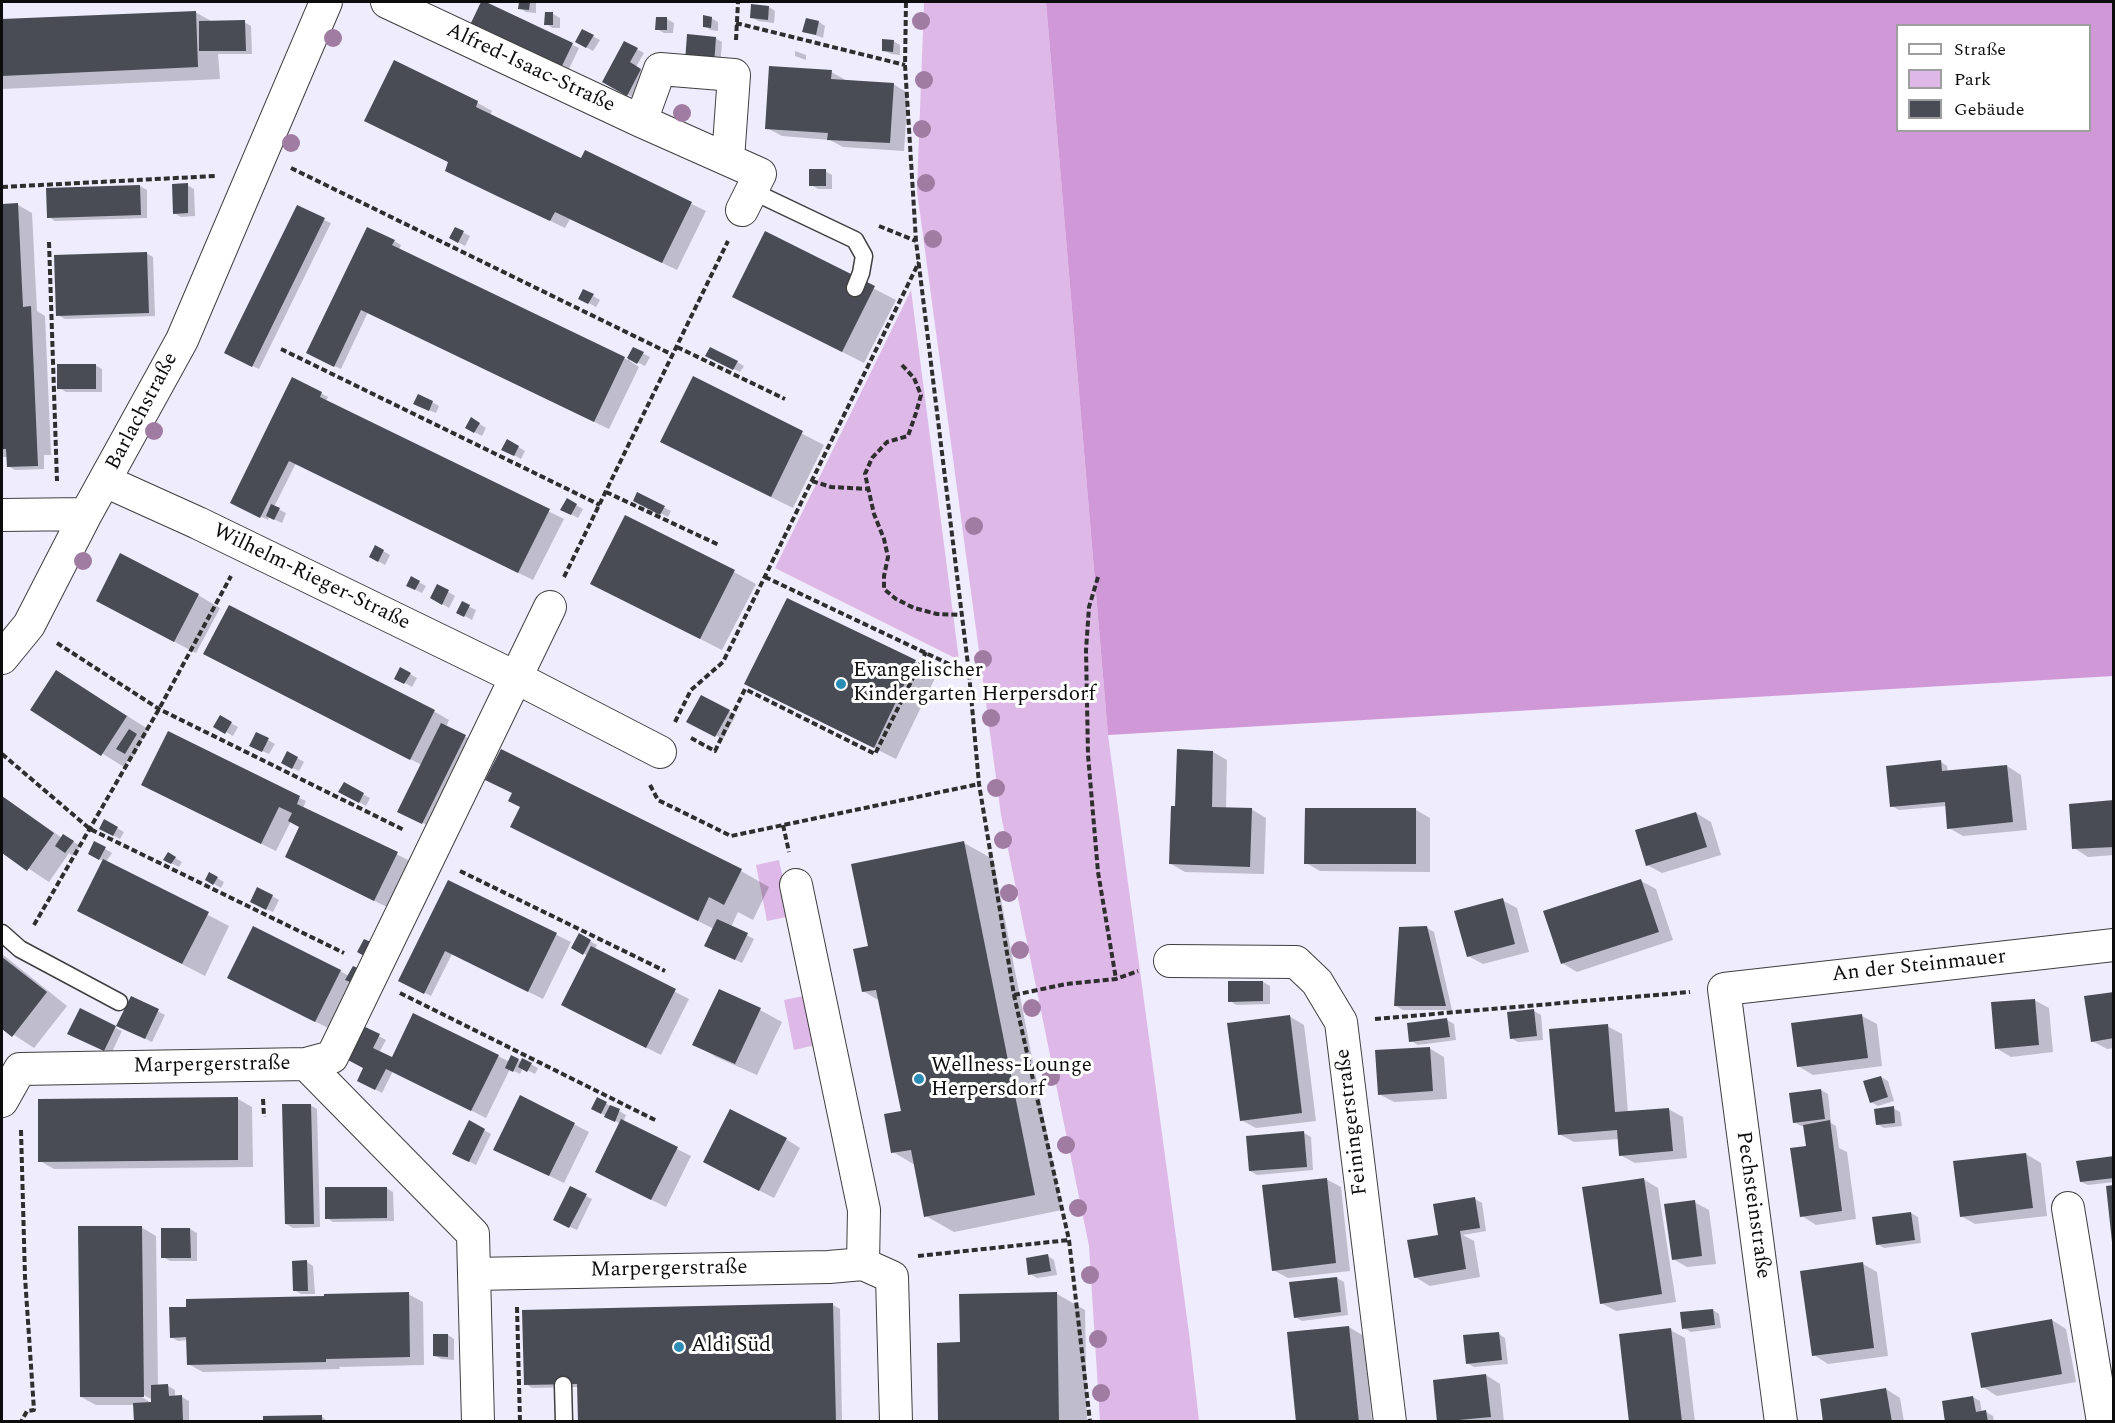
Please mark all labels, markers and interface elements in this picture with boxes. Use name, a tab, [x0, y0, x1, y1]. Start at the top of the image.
street label: Alfred-Isaac-Straße	[442, 19, 618, 119]
legend	[1896, 24, 2091, 132]
text: Straße	[1954, 36, 2006, 63]
text: Park	[1954, 66, 1991, 93]
text: Gebäude	[1954, 96, 2024, 123]
street label: Barlachstraße	[102, 349, 184, 475]
street label: Wilhelm-Rieger-Straße	[208, 519, 414, 637]
place label: Evangelischer Kindergarten Herpersdorf	[853, 659, 1096, 709]
marker: Evangelischer Kindergarten Herpersdorf	[834, 677, 848, 691]
street label: An der Steinmauer	[1831, 945, 2007, 989]
street label: Feiningerstraße	[1331, 1047, 1375, 1197]
street label: Marpergerstraße	[133, 1052, 291, 1080]
place label: Wellness-Lounge Herpersdorf	[931, 1054, 1092, 1104]
marker: Wellness-Lounge Herpersdorf	[912, 1072, 926, 1086]
street label: Pechsteinstraße	[1729, 1130, 1775, 1280]
street label: Marpergerstraße	[590, 1256, 748, 1284]
place label: Aldi Süd	[691, 1334, 771, 1360]
marker: Aldi Süd	[672, 1340, 686, 1354]

